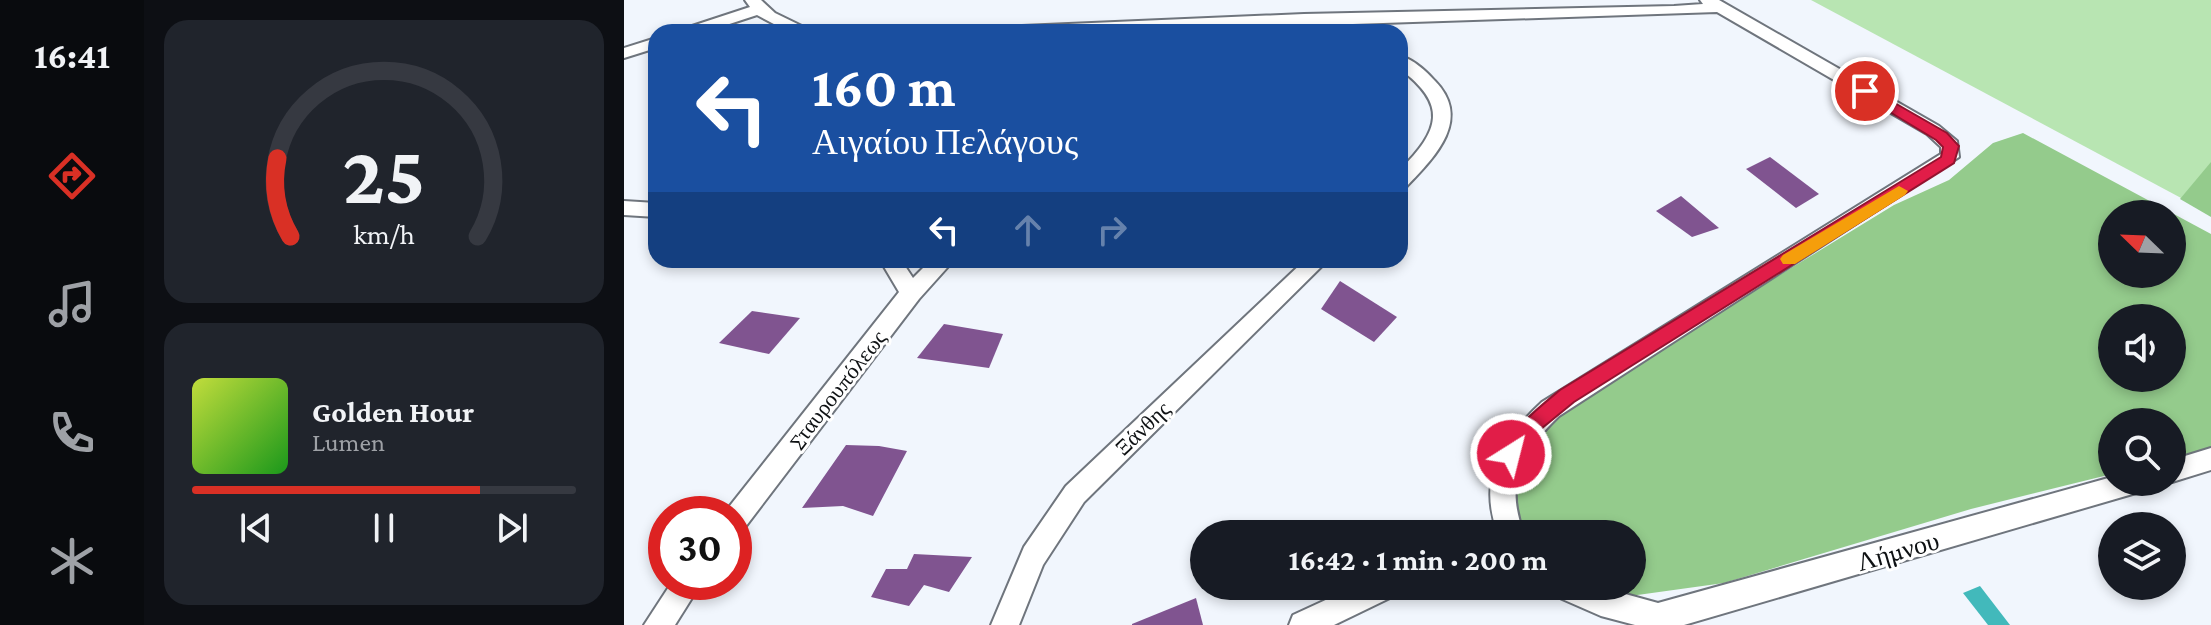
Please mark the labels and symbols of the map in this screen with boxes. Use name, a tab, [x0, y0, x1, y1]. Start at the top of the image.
pin	[1831, 57, 1899, 125]
north arrow	[2098, 200, 2186, 288]
street label: Σταυρουπόλεως	[784, 325, 891, 453]
street label: Ξάνθης	[1110, 396, 1175, 460]
position arrow	[1469, 412, 1553, 496]
speed limit sign: 30	[648, 496, 752, 600]
street label: Λήμνου	[1854, 526, 1943, 577]

